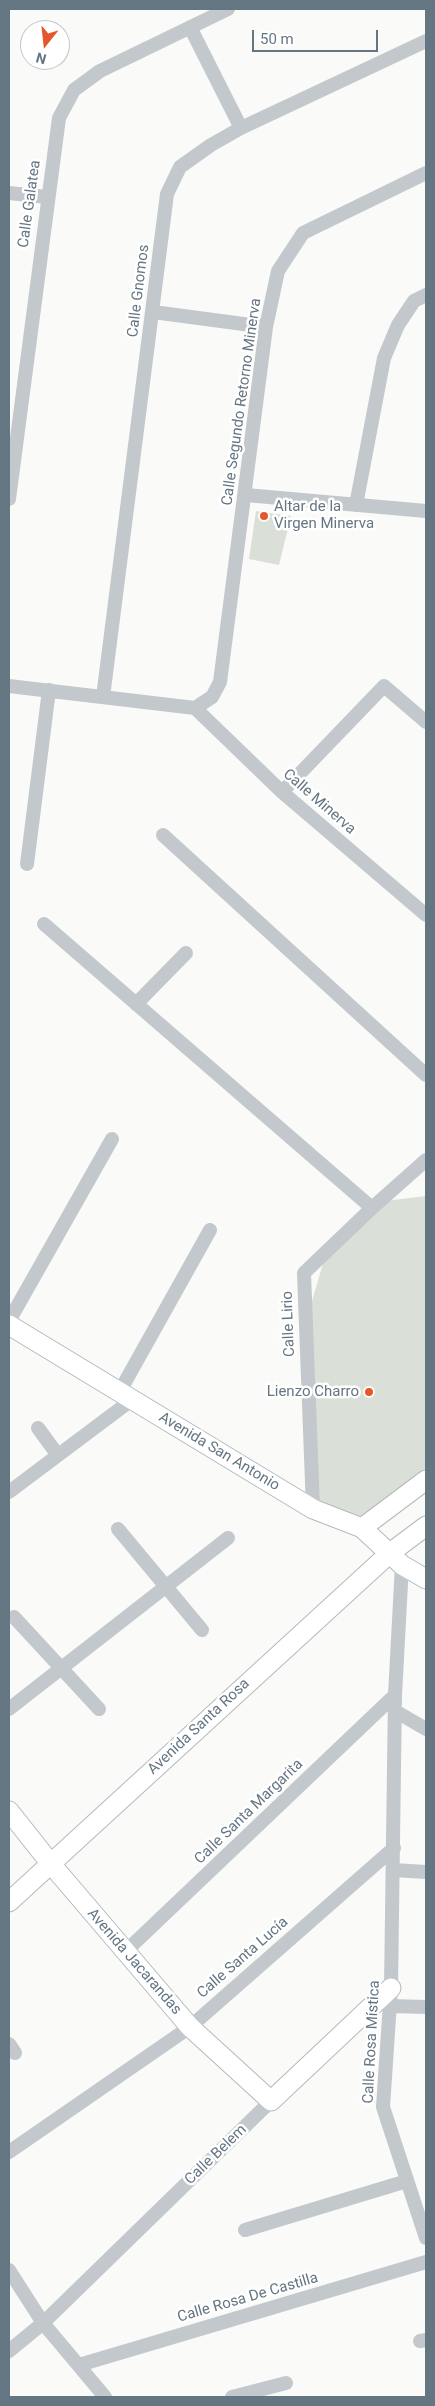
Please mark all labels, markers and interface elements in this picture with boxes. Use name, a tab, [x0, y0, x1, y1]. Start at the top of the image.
north arrow	[20, 20, 70, 70]
scale bar	[255, 20, 381, 52]
text: 50 m	[260, 30, 294, 48]
text: N	[34, 49, 48, 68]
street label: Calle Galatea	[15, 159, 45, 249]
street label: Calle Gnomos	[124, 244, 154, 338]
street label: Calle Segundo Retorno Minerva	[219, 297, 265, 507]
place label: Altar de la Virgen Minerva	[274, 498, 374, 533]
marker: Altar de la Virgen Minerva	[258, 510, 270, 522]
street label: Calle Minerva	[279, 766, 359, 838]
street label: Calle Lirio	[279, 1291, 299, 1357]
place label: Lienzo Charro	[267, 1383, 359, 1401]
marker: Lienzo Charro	[363, 1386, 375, 1398]
street label: Avenida San Antonio	[155, 1409, 283, 1495]
street label: Avenida Santa Rosa	[144, 1675, 254, 1779]
street label: Calle Santa Margarita	[191, 1756, 307, 1868]
street label: Avenida Jacarandas	[83, 1905, 185, 2019]
street label: Calle Santa Lucía	[194, 1914, 292, 2002]
street label: Calle Rosa Mística	[360, 1980, 384, 2104]
street label: Calle Belem	[181, 2121, 251, 2189]
street label: Calle Rosa De Castilla	[176, 2269, 320, 2327]

